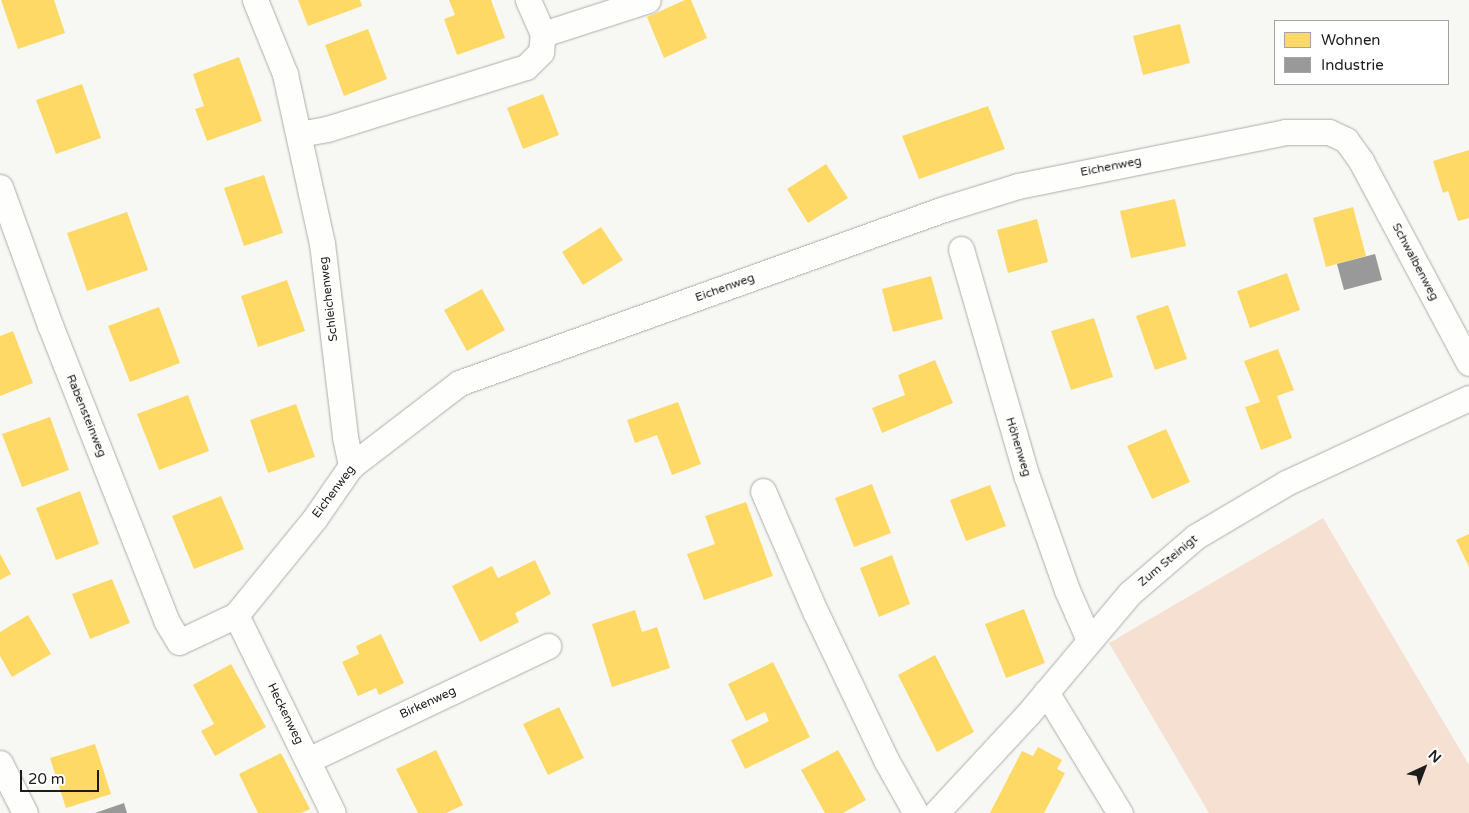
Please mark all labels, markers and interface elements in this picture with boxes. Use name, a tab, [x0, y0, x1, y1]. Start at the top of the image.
legend	[1274, 20, 1449, 85]
text: Wohnen	[1321, 31, 1381, 49]
text: Industrie	[1321, 56, 1384, 74]
street label: Eichenweg	[1079, 154, 1143, 180]
street label: Schwalbenweg	[1389, 221, 1441, 303]
street label: Schleichenweg	[317, 256, 341, 342]
street label: Eichenweg	[693, 271, 757, 305]
street label: Rabensteinweg	[63, 373, 109, 459]
street label: Höhenweg	[1002, 416, 1034, 478]
street label: Eichenweg	[310, 463, 358, 521]
street label: Zum Steinigt	[1135, 532, 1201, 590]
street label: Heckenweg	[264, 681, 306, 747]
street label: Birkenweg	[398, 684, 458, 722]
north arrow	[1399, 743, 1449, 793]
text: N	[1425, 747, 1444, 767]
scale bar	[22, 760, 101, 792]
text: 20 m	[28, 770, 65, 788]

